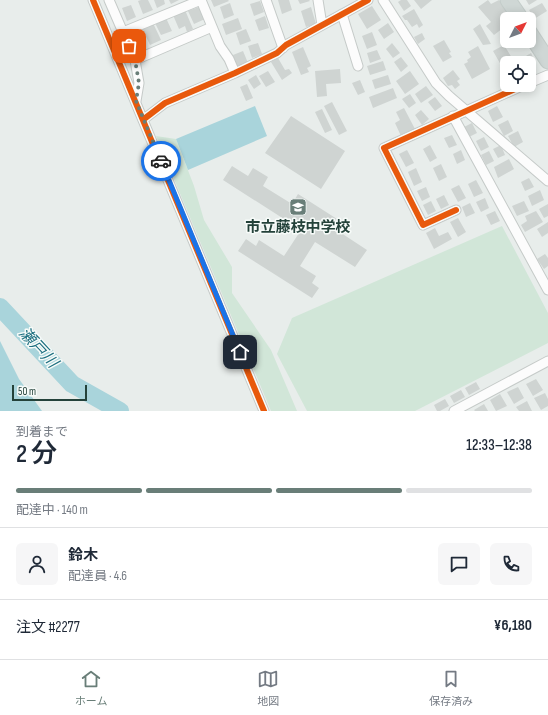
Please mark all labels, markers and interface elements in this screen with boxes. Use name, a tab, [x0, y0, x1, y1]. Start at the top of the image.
north arrow	[500, 12, 536, 48]
map controls	[500, 12, 536, 92]
pin	[112, 29, 146, 63]
icon: bag	[118, 35, 140, 57]
button: locate	[500, 56, 536, 92]
courier	[141, 141, 181, 181]
icon: car	[150, 150, 172, 172]
school or university icon: 市立藤枝中学校	[288, 197, 308, 217]
place label: 市立藤枝中学校	[245, 218, 351, 237]
water label: 瀬戸川	[15, 324, 63, 373]
pin	[223, 335, 257, 369]
icon: home	[229, 341, 251, 363]
scale bar	[12, 383, 87, 402]
text: 50 m	[18, 385, 36, 398]
text: 到着まで	[16, 424, 68, 440]
text: 12:33–12:38	[466, 436, 532, 455]
text: 2 分	[16, 439, 57, 470]
text: 配達中 · 140 m	[16, 502, 88, 518]
button: person	[16, 543, 58, 585]
button: chat	[438, 543, 480, 585]
button: phone	[490, 543, 532, 585]
text: 鈴木	[68, 546, 98, 565]
text: 配達員 · 4.6	[68, 568, 127, 584]
text: ¥6,180	[494, 616, 532, 635]
text: 注文 #2277	[16, 618, 80, 637]
tab: ホーム	[75, 668, 108, 708]
tab: 地図	[257, 668, 279, 708]
tab: 保存済み	[429, 668, 473, 708]

